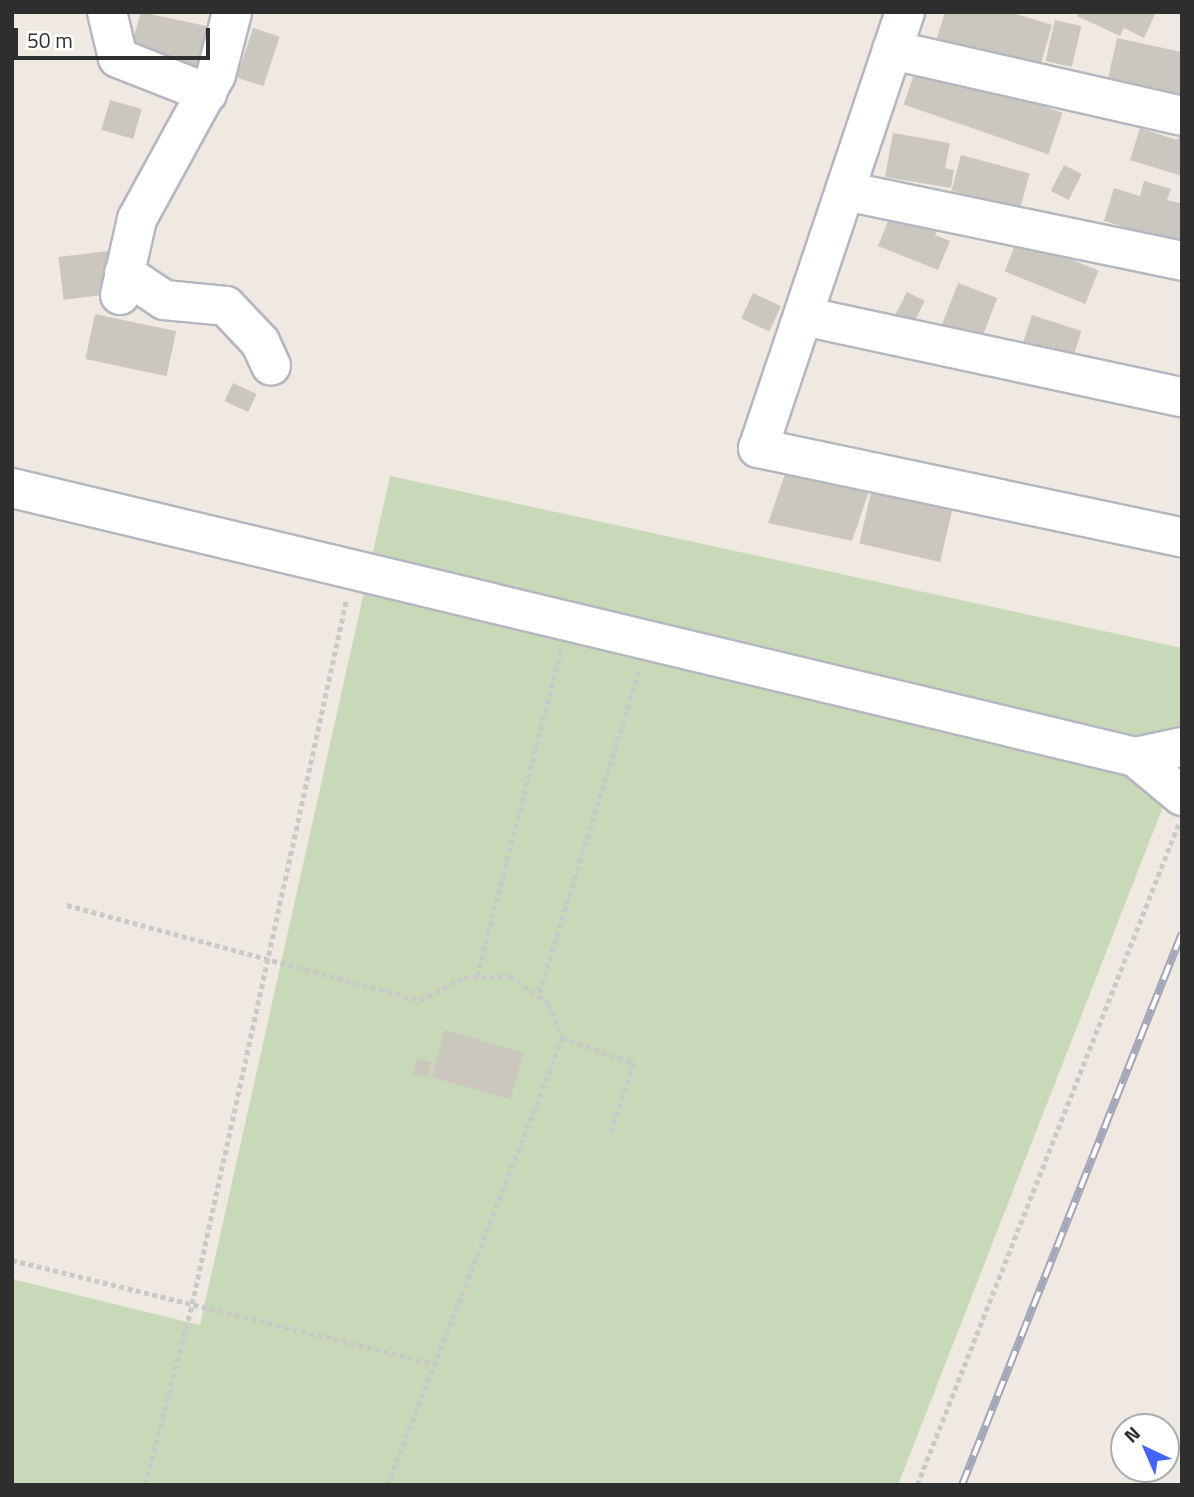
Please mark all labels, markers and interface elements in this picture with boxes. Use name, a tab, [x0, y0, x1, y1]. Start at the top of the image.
scale bar	[18, 14, 214, 58]
text: 50 m	[27, 24, 73, 56]
north arrow	[1110, 1413, 1180, 1483]
text: N	[1117, 1419, 1146, 1449]

